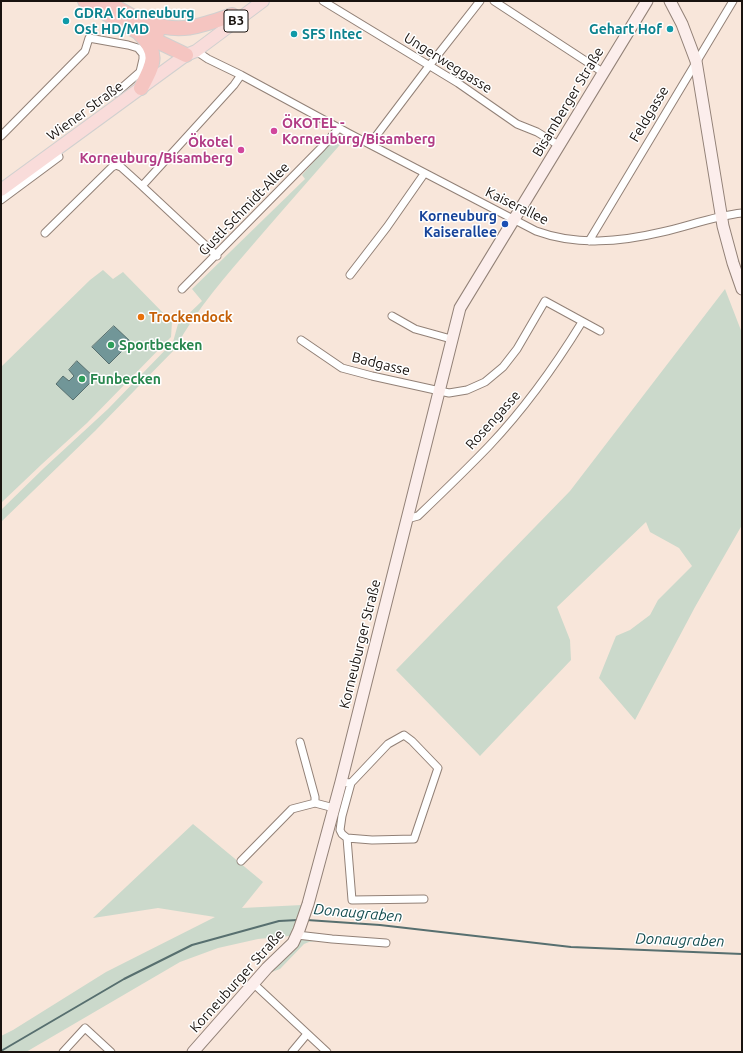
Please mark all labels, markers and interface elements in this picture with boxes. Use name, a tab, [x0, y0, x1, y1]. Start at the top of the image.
place label: GDRA Korneuburg Ost HD/MD	[74, 5, 195, 38]
road number: B3	[224, 10, 248, 32]
marker: GDRA Korneuburg Ost HD/MD	[61, 16, 71, 26]
place label: Gehart Hof	[589, 21, 662, 37]
marker: Gehart Hof	[665, 24, 675, 34]
place label: SFS Intec	[302, 26, 362, 42]
marker: SFS Intec	[289, 29, 299, 39]
street label: Ungerweggasse	[401, 29, 495, 97]
street label: Bisamberger Straße	[529, 44, 607, 160]
street label: Wiener Straße	[44, 78, 126, 144]
street label: Feldgasse	[626, 83, 672, 145]
place label: ÖKOTEL - Korneuburg/Bisamberg	[282, 115, 436, 148]
marker: ÖKOTEL - Korneuburg/Bisamberg	[269, 126, 279, 136]
place label: Ökotel Korneuburg/Bisamberg	[79, 134, 233, 166]
marker: Ökotel Korneuburg/Bisamberg	[236, 145, 246, 155]
street label: Gustl-Schmidt-Allee	[195, 159, 293, 259]
street label: Kaiserallee	[483, 184, 551, 228]
place label: Korneuburg Kaiserallee	[419, 208, 497, 240]
marker: Korneuburg Kaiserallee	[500, 219, 510, 229]
place label: Trockendock	[149, 309, 233, 325]
marker: Trockendock	[136, 312, 146, 322]
place label: Sportbecken	[119, 337, 203, 353]
marker: Sportbecken	[106, 340, 116, 350]
street label: Badgasse	[350, 349, 412, 379]
place label: Funbecken	[90, 371, 161, 387]
marker: Funbecken	[77, 374, 87, 384]
street label: Rosengasse	[462, 387, 524, 453]
street label: Korneuburger Straße	[336, 578, 384, 710]
water label: Donaugraben	[313, 900, 403, 926]
street label: Korneuburger Straße	[186, 926, 288, 1036]
water label: Donaugraben	[635, 929, 725, 951]

